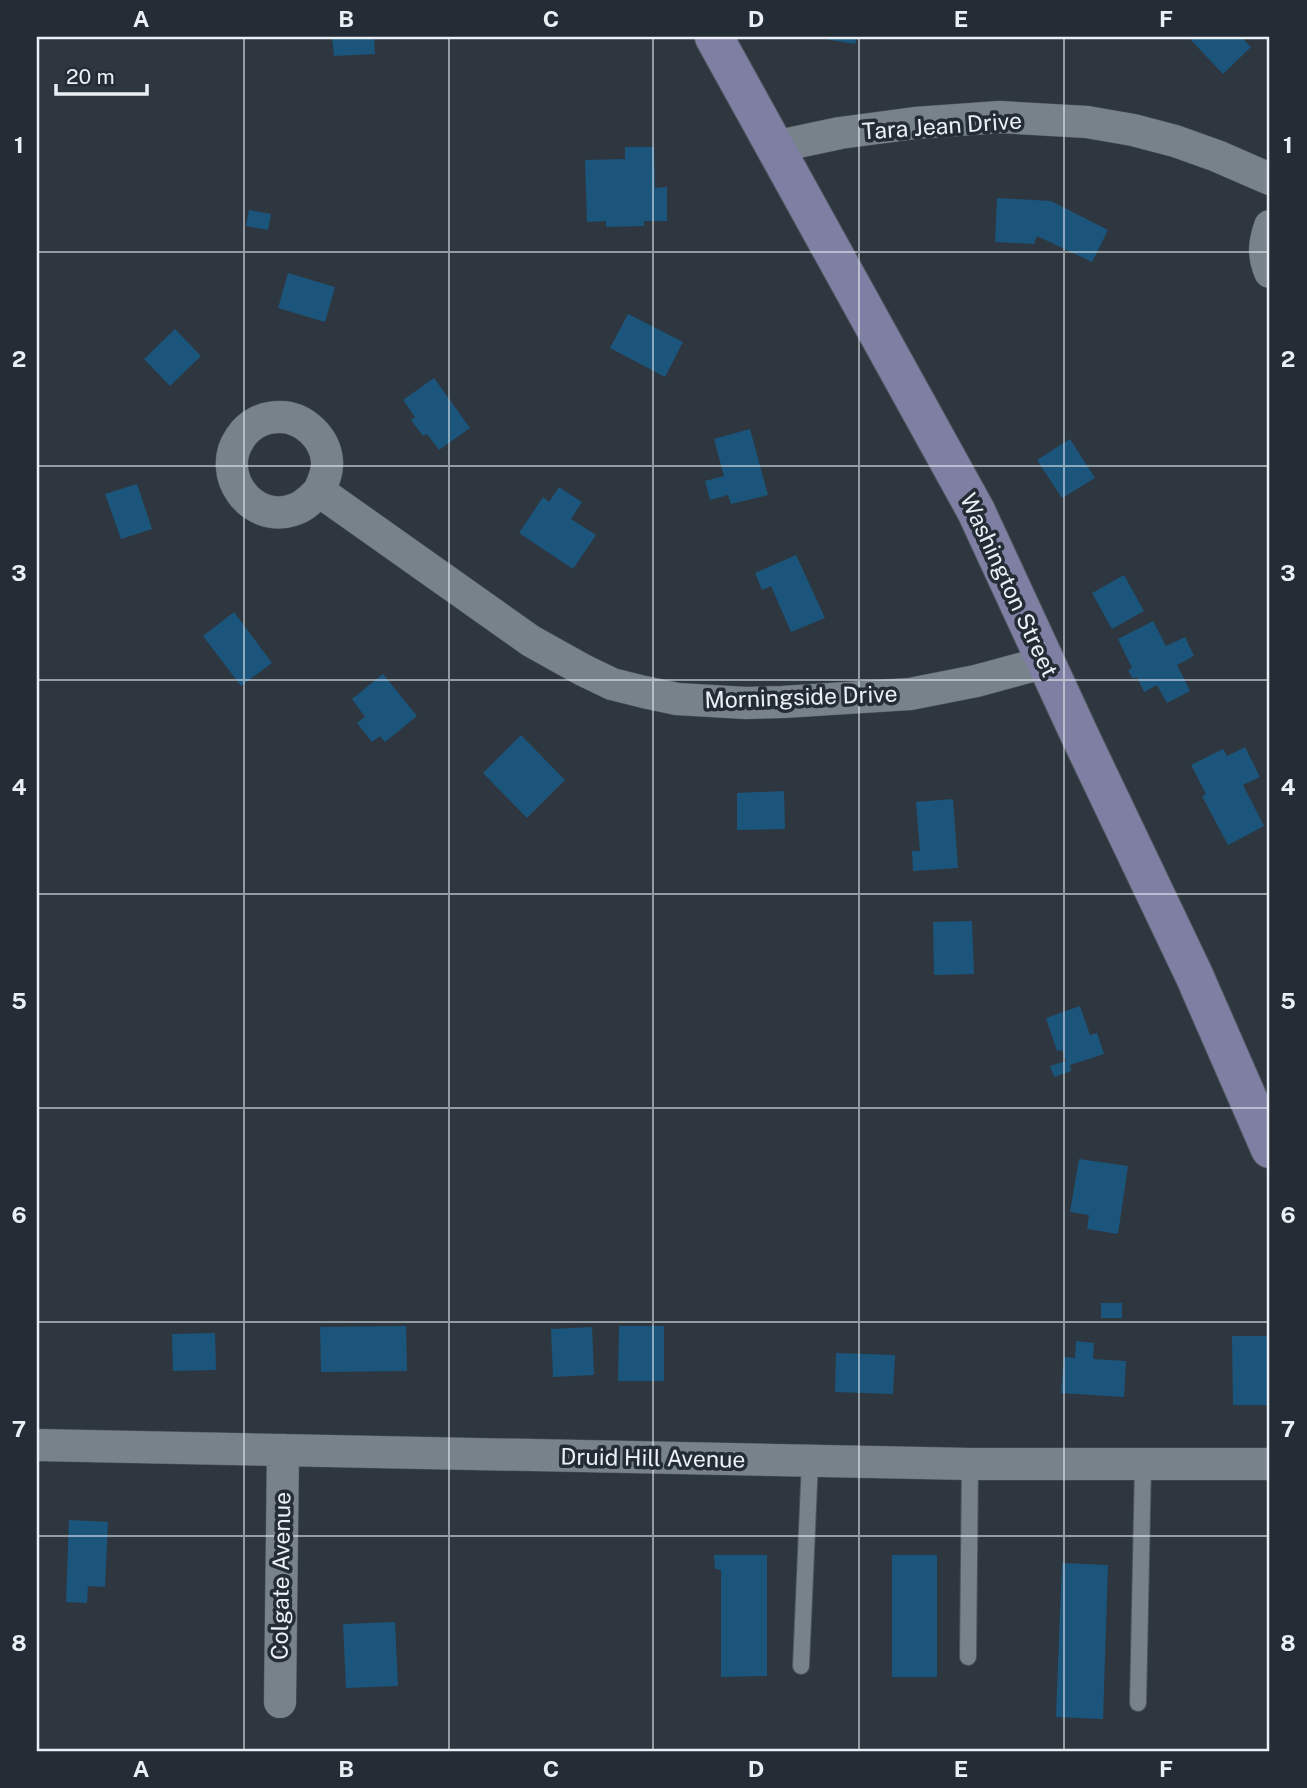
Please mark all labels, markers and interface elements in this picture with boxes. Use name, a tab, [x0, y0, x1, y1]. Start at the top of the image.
text: A	[133, 5, 150, 32]
text: B	[338, 5, 354, 32]
text: C	[543, 5, 559, 32]
text: D	[748, 5, 764, 32]
text: E	[954, 5, 968, 32]
text: F	[1159, 5, 1173, 32]
scale bar	[56, 52, 147, 96]
text: 20 m	[66, 64, 115, 89]
street label: Tara Jean Drive	[861, 106, 1023, 145]
text: 1	[14, 131, 24, 158]
text: 1	[1283, 131, 1293, 158]
text: 2	[12, 345, 26, 372]
text: 2	[1281, 345, 1295, 372]
street label: Washington Street	[955, 489, 1064, 681]
text: 3	[11, 559, 27, 586]
text: 3	[1280, 559, 1296, 586]
street label: Morningside Drive	[704, 680, 898, 713]
text: 4	[11, 773, 27, 800]
text: 4	[1280, 773, 1296, 800]
text: 5	[11, 987, 27, 1014]
text: 5	[1280, 987, 1296, 1014]
text: 6	[11, 1201, 27, 1228]
text: 6	[1280, 1201, 1296, 1228]
text: 7	[12, 1415, 26, 1442]
text: 7	[1281, 1415, 1295, 1442]
street label: Druid Hill Avenue	[560, 1442, 746, 1473]
street label: Colgate Avenue	[266, 1492, 295, 1660]
text: 8	[11, 1629, 27, 1656]
text: 8	[1280, 1629, 1296, 1656]
text: A	[133, 1755, 150, 1782]
text: B	[338, 1755, 354, 1782]
text: C	[543, 1755, 559, 1782]
text: D	[748, 1755, 764, 1782]
text: E	[954, 1755, 968, 1782]
text: F	[1159, 1755, 1173, 1782]

